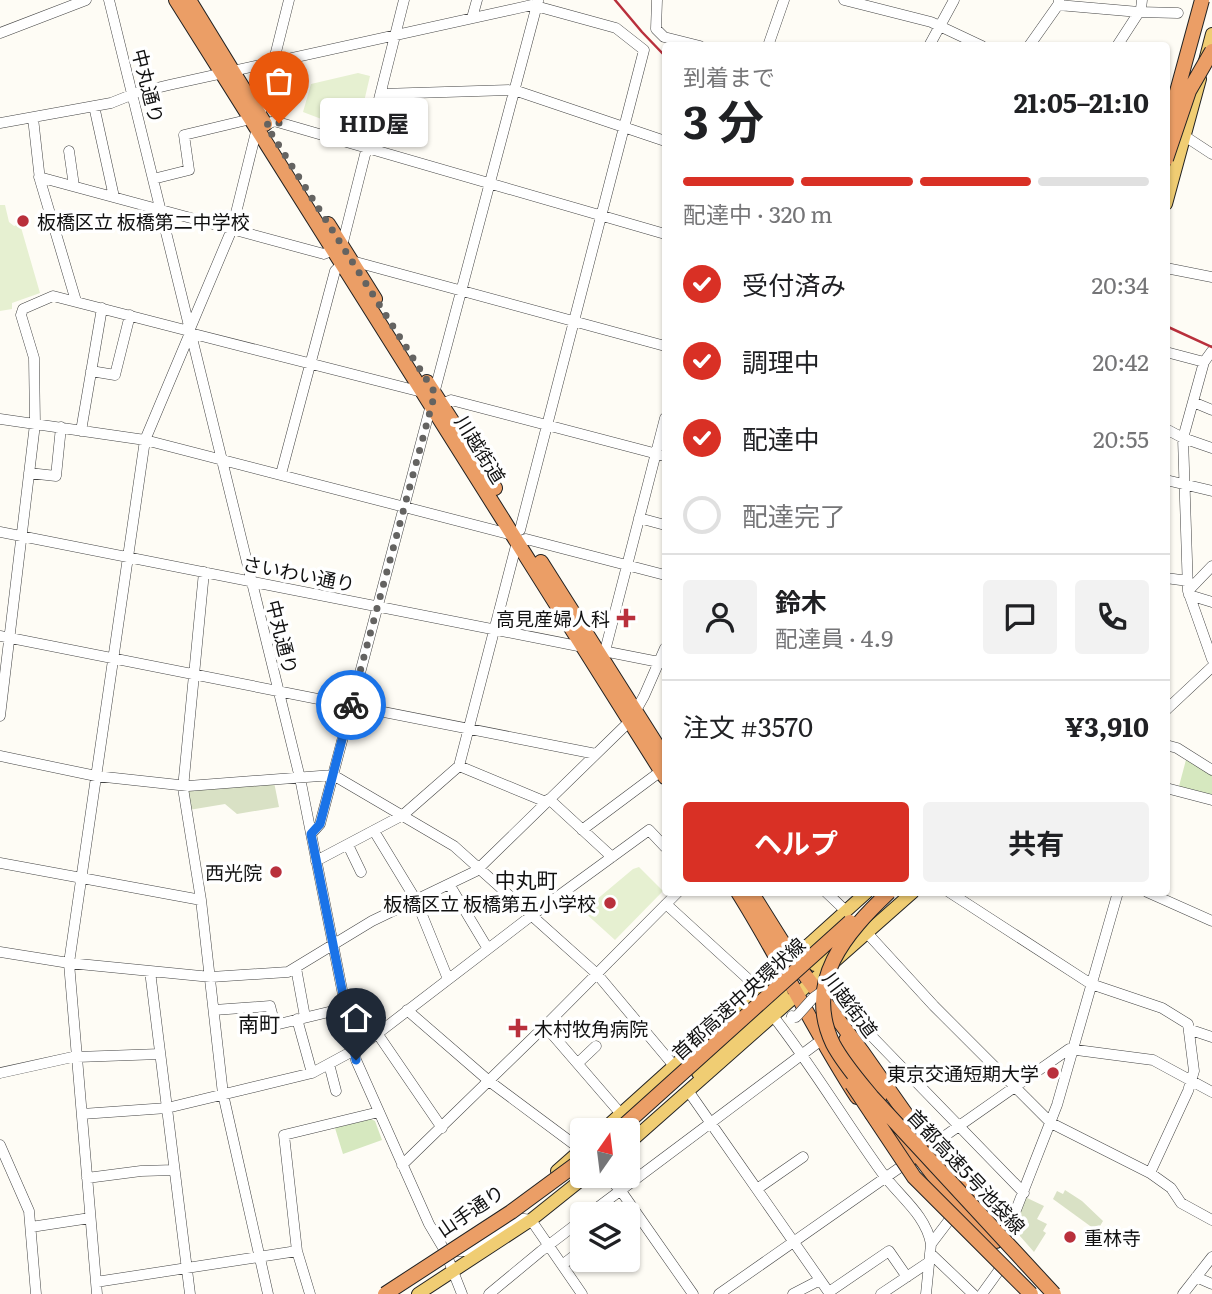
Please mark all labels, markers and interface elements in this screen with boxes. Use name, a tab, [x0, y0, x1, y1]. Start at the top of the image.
street label: 中丸通り	[126, 46, 172, 126]
pin	[249, 51, 309, 123]
text: 到着まで	[683, 59, 775, 93]
icon: bag	[260, 62, 298, 100]
text: 21:05–21:10	[1014, 82, 1149, 121]
text: 3 分	[683, 85, 764, 153]
callout: HID屋	[321, 99, 430, 148]
text: HID屋	[339, 105, 409, 139]
text: 配達中 · 320 m	[683, 196, 833, 230]
place label: 板橋区立 板橋第二中学校	[37, 207, 250, 235]
marker: 板橋区立 板橋第二中学校	[15, 213, 31, 229]
text: 受付済み	[742, 264, 846, 303]
icon: check	[683, 265, 721, 303]
text: 20:34	[1092, 267, 1149, 301]
text: 調理中	[742, 341, 820, 380]
icon: check	[683, 342, 721, 380]
text: 20:42	[1093, 344, 1149, 378]
street label: 川越街道	[449, 409, 513, 489]
text: 配達中	[742, 418, 820, 457]
icon: check	[683, 419, 721, 457]
text: 20:55	[1093, 421, 1149, 455]
text: 配達完了	[742, 495, 846, 534]
street label: さいわい通り	[240, 548, 358, 598]
button: person	[683, 580, 757, 654]
button: chat	[983, 580, 1057, 654]
button: phone	[1075, 580, 1149, 654]
text: 鈴木	[775, 581, 827, 620]
street label: 中丸通り	[260, 597, 306, 677]
place label: 高見産婦人科	[496, 604, 610, 632]
marker: 高見産婦人科	[616, 608, 636, 628]
text: 配達員 · 4.9	[775, 620, 893, 654]
courier	[316, 670, 386, 740]
icon: bike	[332, 686, 370, 724]
text: 注文 #3570	[683, 706, 813, 745]
text: ¥3,910	[1065, 706, 1149, 745]
button: ヘルプ	[683, 802, 909, 882]
button: 共有	[923, 802, 1149, 882]
place label: 西光院	[205, 858, 262, 886]
district label: 中丸町	[495, 863, 558, 894]
marker: 西光院	[268, 864, 284, 880]
place label: 板橋区立 板橋第五小学校	[383, 889, 596, 917]
marker: 板橋区立 板橋第五小学校	[602, 895, 618, 911]
street label: 首都高速中央環状線	[665, 930, 811, 1066]
street label: 川越街道	[817, 965, 885, 1043]
pin	[326, 988, 386, 1060]
icon: home	[337, 999, 375, 1037]
district label: 南町	[238, 1007, 280, 1038]
place label: 木村牧角病院	[534, 1014, 648, 1042]
marker: 木村牧角病院	[508, 1018, 528, 1038]
place label: 東京交通短期大学	[887, 1059, 1039, 1087]
marker: 東京交通短期大学	[1045, 1065, 1061, 1081]
street label: 首都高速5号池袋線	[902, 1102, 1032, 1240]
north arrow	[570, 1118, 640, 1188]
map controls	[570, 1118, 640, 1272]
street label: 山手通り	[431, 1177, 509, 1243]
button: layers	[570, 1202, 640, 1272]
place label: 重林寺	[1084, 1223, 1141, 1251]
marker: 重林寺	[1062, 1229, 1078, 1245]

